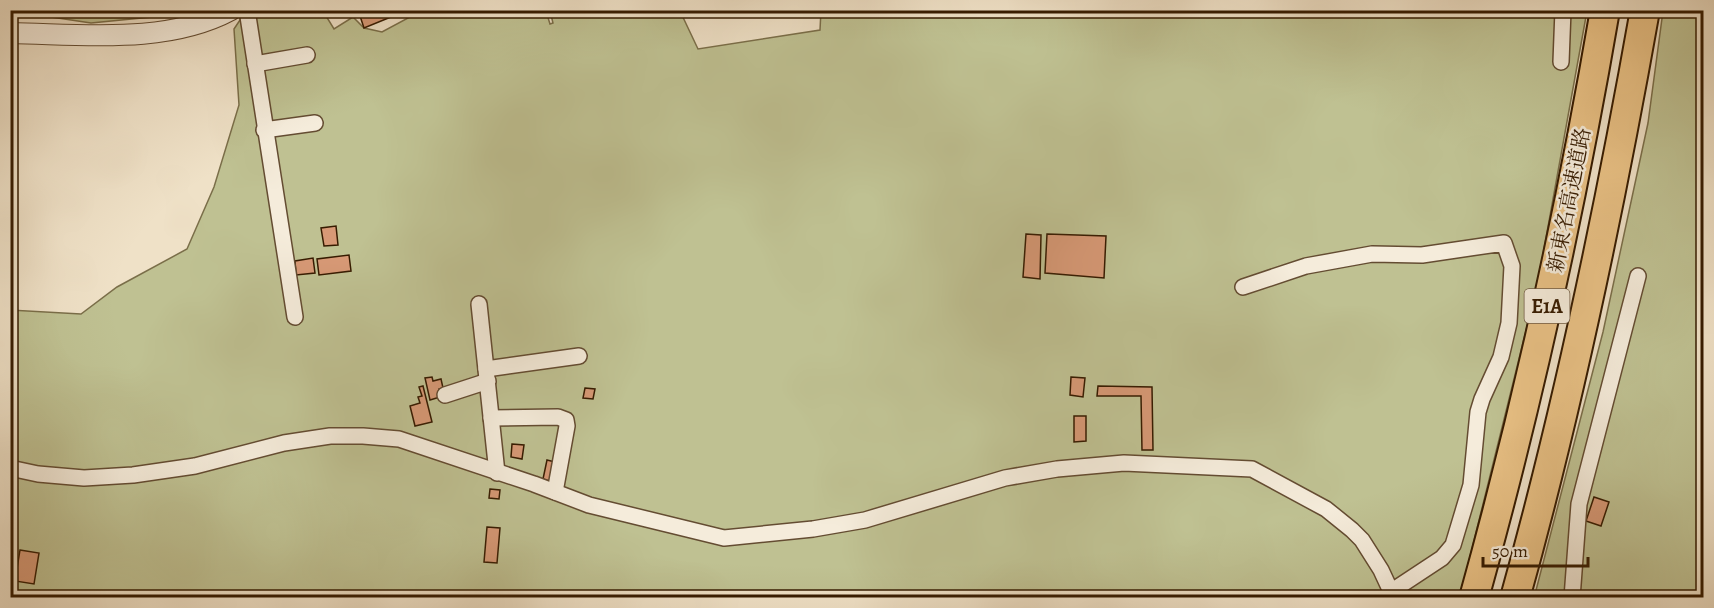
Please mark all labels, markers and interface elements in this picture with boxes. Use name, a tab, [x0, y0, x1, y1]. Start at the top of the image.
street label: 新東名高速道路	[1541, 125, 1597, 275]
road number: E1A	[1524, 289, 1570, 323]
scale bar	[1483, 530, 1588, 568]
text: 50 m	[1492, 539, 1528, 563]

